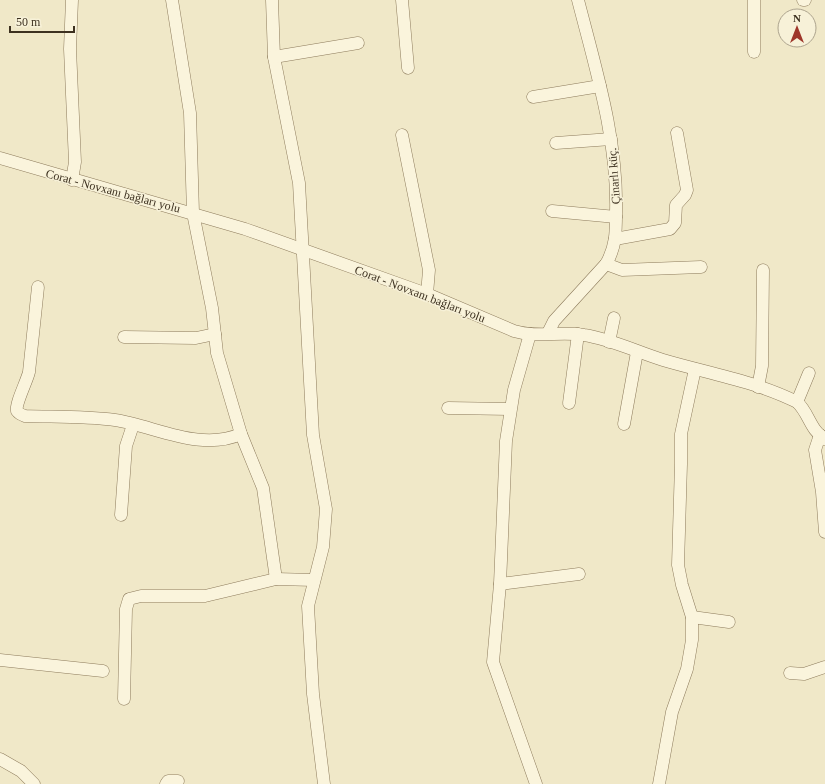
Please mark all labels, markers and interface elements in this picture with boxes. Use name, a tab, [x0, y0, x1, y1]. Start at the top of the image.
scale bar	[10, 8, 74, 34]
north arrow	[777, 8, 817, 48]
text: N	[793, 12, 801, 24]
text: 50 m	[16, 15, 41, 29]
street label: Çinarlı küç.	[605, 147, 623, 205]
street label: Corat - Novxanı bağları yolu	[44, 166, 182, 216]
street label: Corat - Novxanı bağları yolu	[353, 263, 487, 325]

